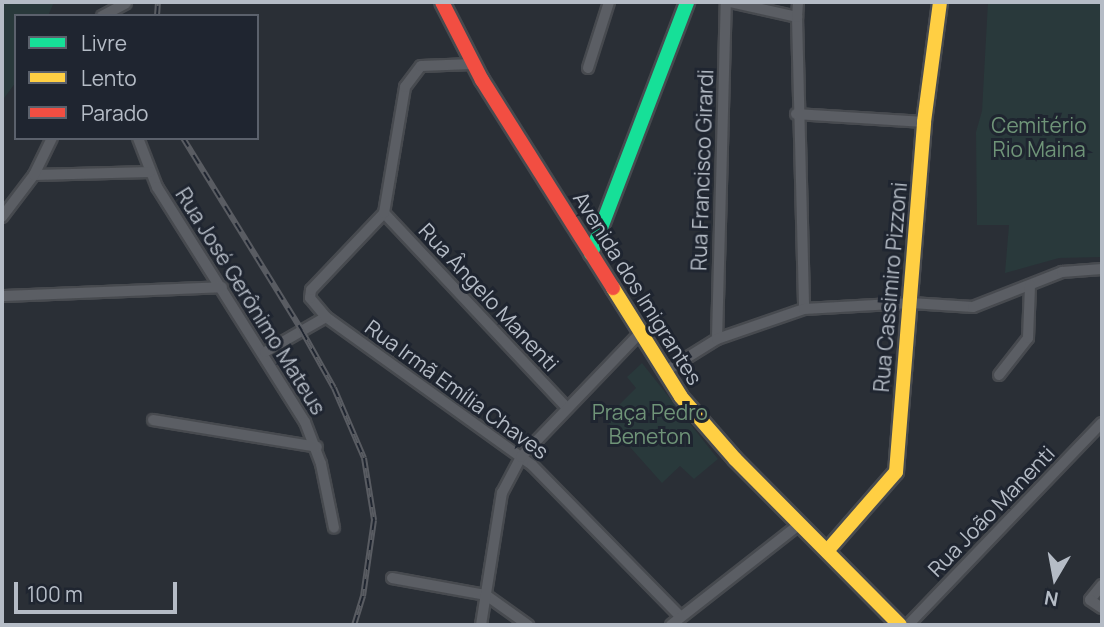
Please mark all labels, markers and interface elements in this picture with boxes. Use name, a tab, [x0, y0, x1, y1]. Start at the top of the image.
legend	[14, 14, 259, 140]
text: Livre	[81, 29, 127, 57]
text: Lento	[81, 64, 137, 92]
street label: Rua Francisco Girardi	[686, 69, 718, 271]
text: Parado	[81, 99, 149, 127]
park label: Cemitério Rio Maina	[991, 112, 1087, 162]
street label: Rua Cassimiro Pizzoni	[868, 181, 912, 393]
street label: Rua José Gerônimo Mateus	[171, 183, 331, 419]
street label: Avenida dos Imigrantes	[568, 187, 708, 389]
street label: Rua Ângelo Manenti	[414, 218, 564, 376]
street label: Rua Irmã Emília Chaves	[360, 314, 554, 464]
park label: Praça Pedro Beneton	[592, 399, 708, 449]
street label: Rua João Manenti	[922, 441, 1060, 581]
north arrow	[1020, 543, 1090, 613]
scale bar	[18, 568, 180, 612]
text: 100 m	[27, 580, 83, 608]
text: N	[1042, 585, 1060, 613]

